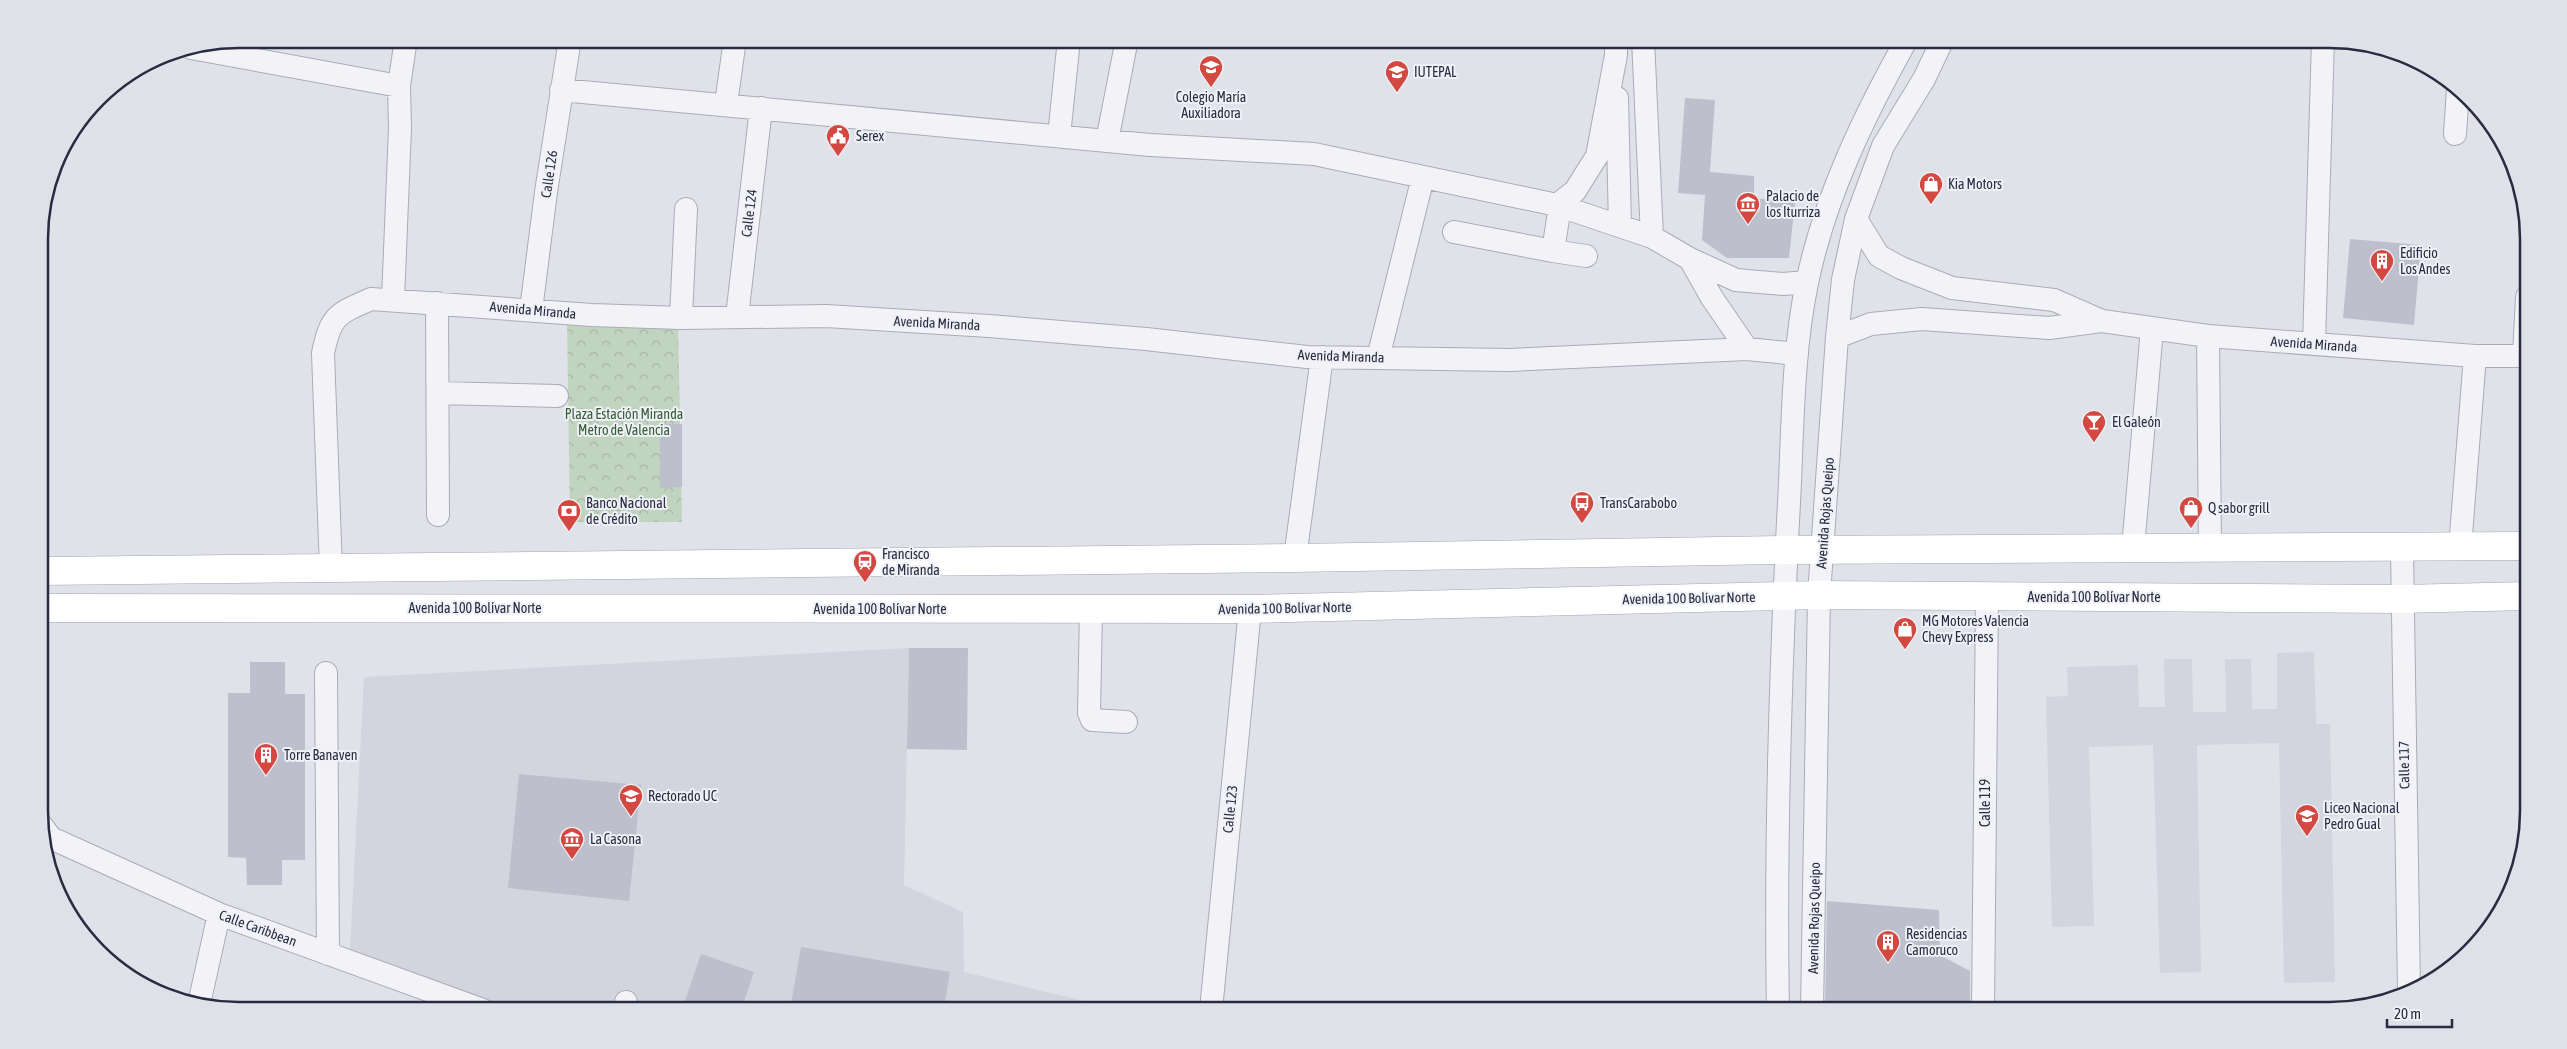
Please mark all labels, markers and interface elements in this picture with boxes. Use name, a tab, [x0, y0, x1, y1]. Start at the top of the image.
school or university icon: Colegio María Auxiliadora	[1198, 54, 1224, 88]
school or university icon: IUTEPAL	[1384, 59, 1410, 93]
place label: IUTEPAL	[1414, 64, 1457, 80]
place label: Colegio María Auxiliadora	[1176, 89, 1246, 121]
public building icon: Serex	[825, 123, 851, 157]
place label: Serex	[856, 128, 885, 144]
street label: Calle 126	[538, 149, 560, 199]
shop icon: Kia Motors	[1918, 171, 1944, 205]
place label: Kia Motors	[1948, 176, 2002, 192]
street label: Calle 124	[738, 188, 760, 238]
place label: Palacio de los Iturriza	[1766, 188, 1820, 220]
museum icon: Palacio de los Iturriza	[1735, 191, 1761, 225]
place label: Edificio Los Andes	[2400, 245, 2450, 277]
building icon: Edificio Los Andes	[2369, 248, 2395, 282]
street label: Avenida Miranda	[489, 298, 577, 322]
street label: Avenida Miranda	[893, 313, 981, 333]
street label: Avenida Miranda	[2270, 333, 2358, 355]
street label: Avenida Miranda	[1297, 346, 1385, 366]
park label: Plaza Estación Miranda Metro de Valencia	[565, 406, 683, 438]
bar icon: El Galeón	[2081, 409, 2107, 443]
place label: El Galeón	[2112, 414, 2161, 430]
street label: Avenida Rojas Queipo	[1813, 457, 1837, 569]
bus stop icon: TransCarabobo	[1569, 490, 1595, 524]
place label: Banco Nacional de Crédito	[586, 495, 667, 527]
place label: TransCarabobo	[1600, 495, 1677, 511]
shop icon: Q sabor grill	[2178, 495, 2204, 529]
bank icon: Banco Nacional de Crédito	[556, 498, 582, 532]
place label: Q sabor grill	[2208, 500, 2270, 516]
place label: Francisco de Miranda	[882, 546, 940, 578]
station icon: Francisco de Miranda	[852, 549, 878, 583]
street label: Avenida 100 Bolívar Norte	[1622, 589, 1756, 607]
street label: Avenida 100 Bolívar Norte	[2028, 589, 2161, 605]
street label: Avenida 100 Bolívar Norte	[1218, 599, 1352, 617]
street label: Avenida 100 Bolívar Norte	[409, 600, 542, 616]
street label: Avenida 100 Bolívar Norte	[814, 601, 947, 617]
place label: MG Motores Valencia Chevy Express	[1922, 613, 2029, 645]
shop icon: MG Motores Valencia Chevy Express	[1892, 616, 1918, 650]
street label: Calle 117	[2396, 741, 2412, 789]
building icon: Torre Banaven	[253, 742, 279, 776]
place label: Torre Banaven	[284, 747, 358, 763]
street label: Calle 119	[1977, 779, 1993, 827]
school or university icon: Rectorado UC	[618, 783, 644, 817]
street label: Calle 123	[1220, 784, 1240, 834]
place label: Rectorado UC	[648, 788, 718, 804]
place label: Liceo Nacional Pedro Gual	[2324, 800, 2400, 832]
school or university icon: Liceo Nacional Pedro Gual	[2294, 803, 2320, 837]
museum icon: La Casona	[559, 826, 585, 860]
place label: La Casona	[590, 831, 641, 847]
street label: Avenida Rojas Queipo	[1805, 862, 1823, 974]
street label: Calle Caribbean	[217, 907, 299, 949]
place label: Residencias Camoruco	[1906, 926, 1967, 958]
building icon: Residencias Camoruco	[1875, 929, 1901, 963]
scale bar	[2387, 996, 2452, 1028]
text: 20 m	[2394, 1005, 2421, 1022]

